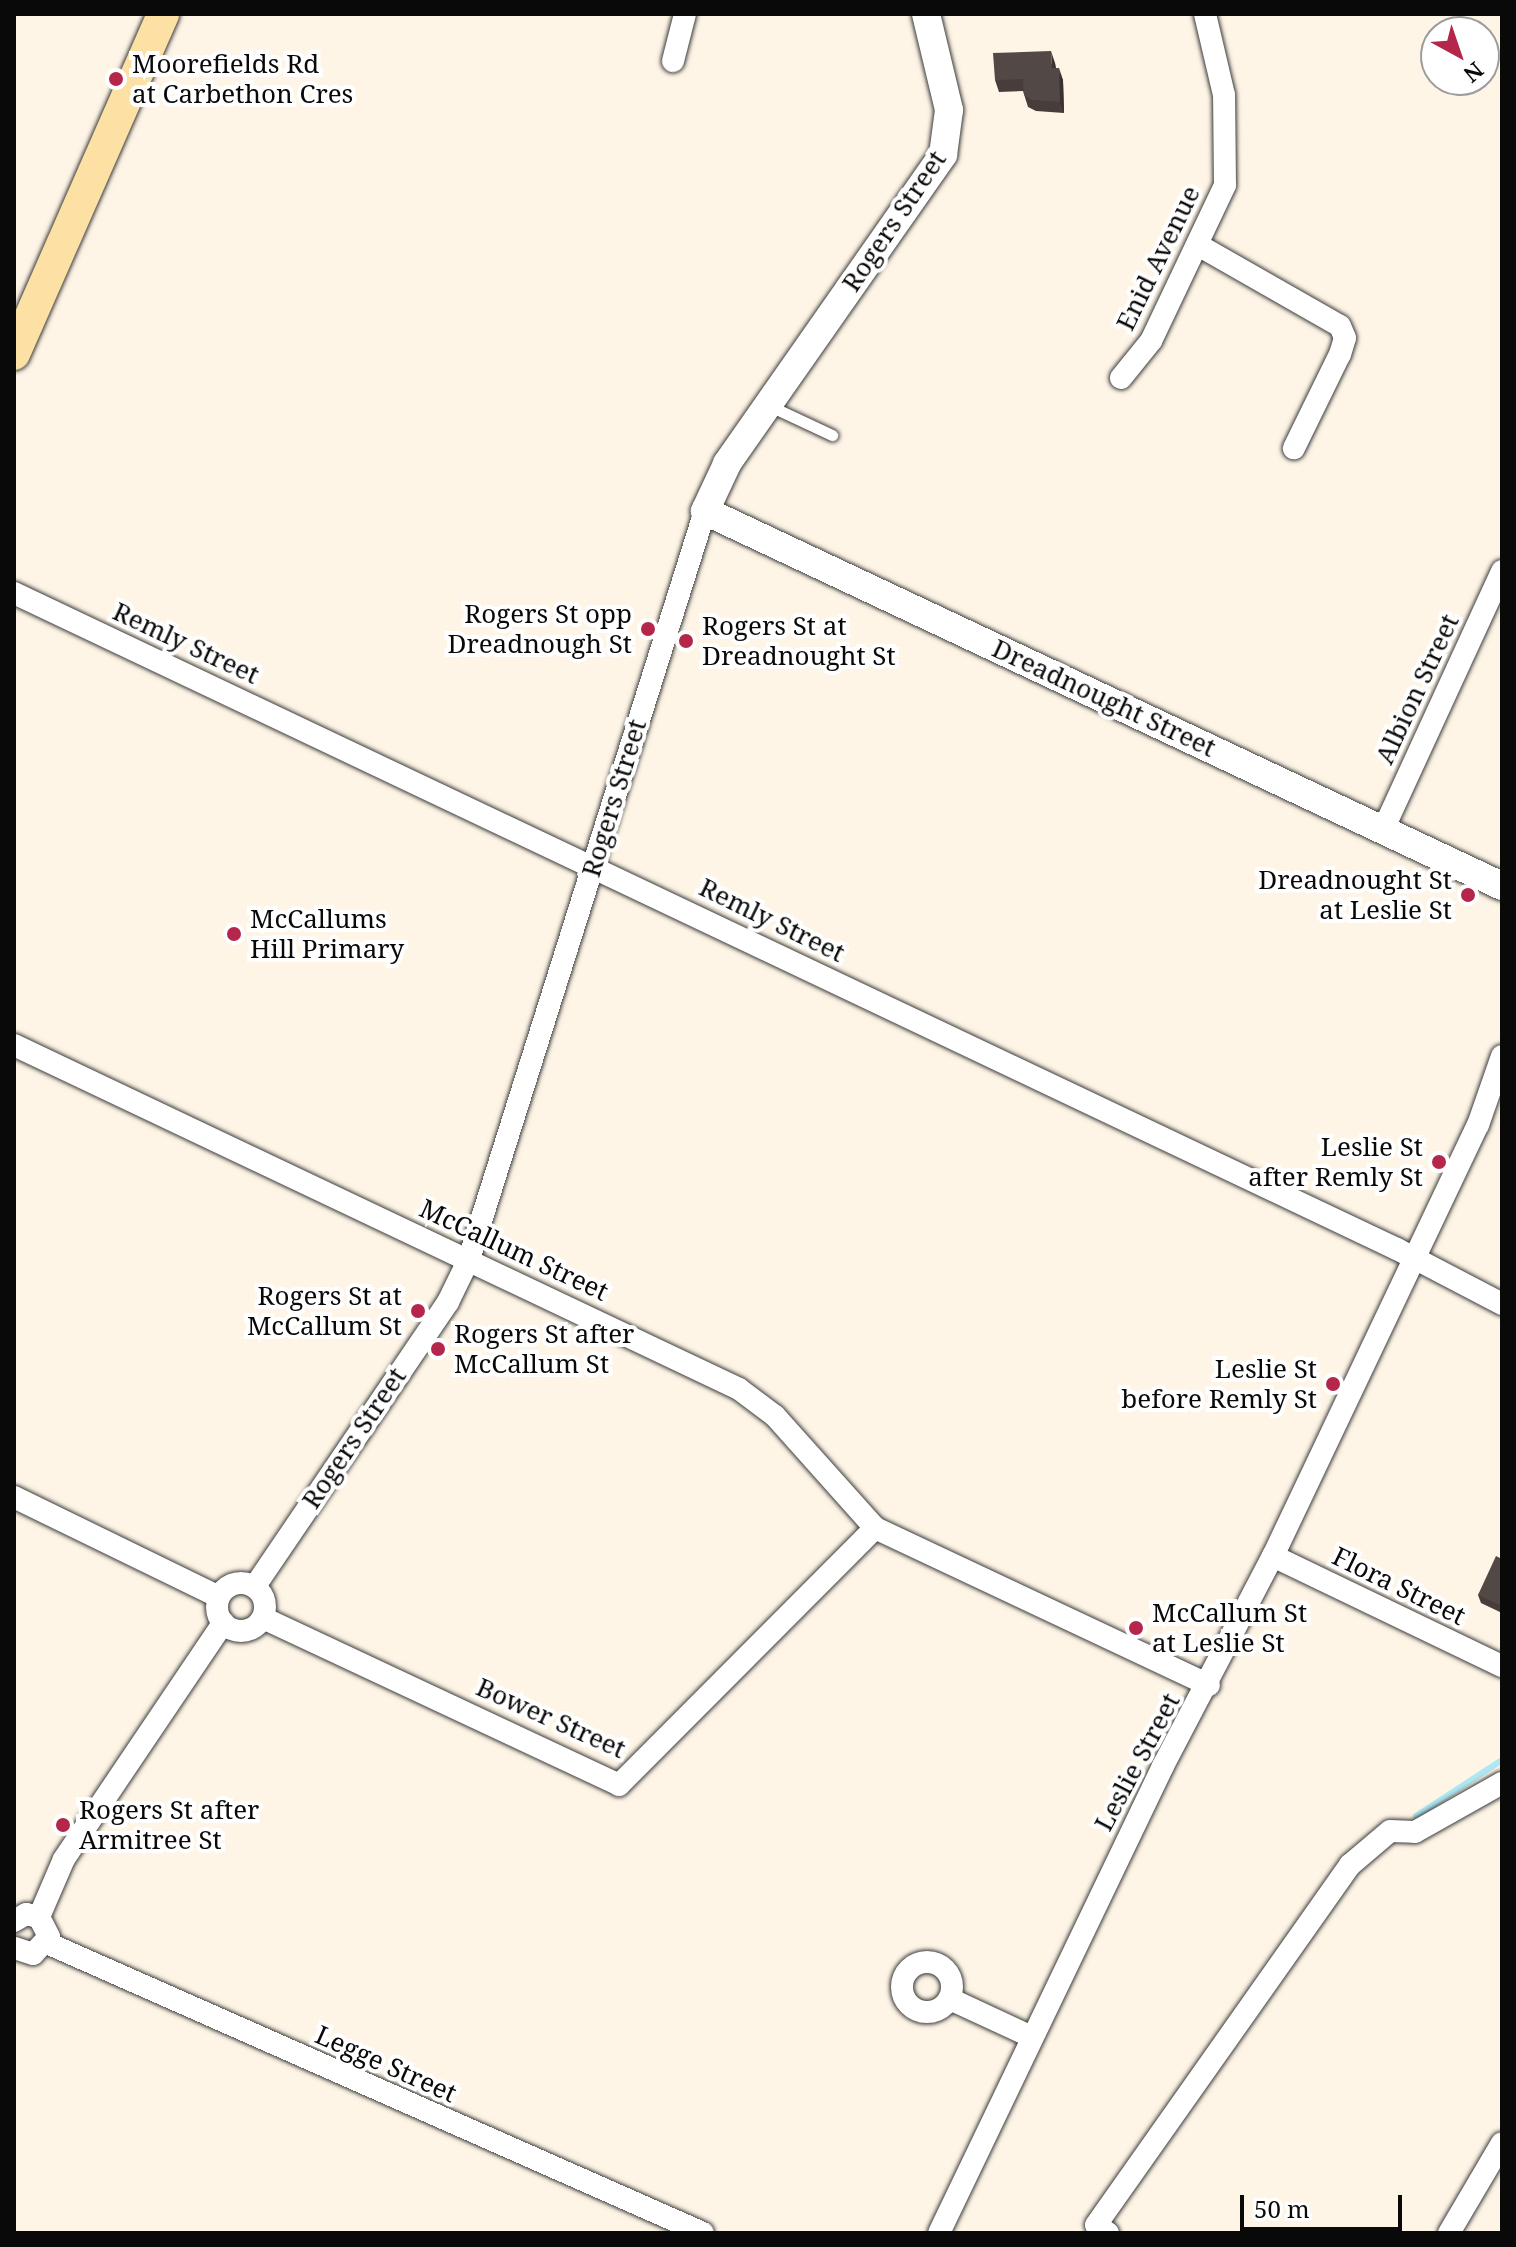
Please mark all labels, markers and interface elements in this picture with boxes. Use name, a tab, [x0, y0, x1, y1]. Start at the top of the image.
north arrow	[1420, 16, 1500, 96]
place label: Moorefields Rd at Carbethon Cres	[132, 48, 353, 110]
text: N	[1458, 56, 1490, 90]
marker: Moorefields Rd at Carbethon Cres	[107, 70, 125, 88]
street label: Rogers Street	[835, 145, 953, 297]
street label: Enid Avenue	[1110, 181, 1206, 335]
street label: Remly Street	[108, 596, 264, 690]
place label: Rogers St opp Dreadnough St	[448, 598, 632, 660]
street label: Albion Street	[1369, 609, 1465, 769]
place label: Rogers St at Dreadnought St	[702, 610, 896, 672]
marker: Rogers St opp Dreadnough St	[639, 620, 657, 638]
marker: Rogers St at Dreadnought St	[677, 632, 695, 650]
street label: Dreadnought Street	[987, 633, 1221, 763]
street label: Rogers Street	[575, 715, 653, 881]
place label: Dreadnought St at Leslie St	[1258, 864, 1452, 926]
street label: Remly Street	[694, 871, 850, 969]
marker: Dreadnought St at Leslie St	[1459, 886, 1477, 904]
place label: McCallums Hill Primary	[250, 903, 404, 964]
marker: McCallums Hill Primary	[225, 925, 243, 943]
place label: Leslie St after Remly St	[1248, 1131, 1423, 1192]
marker: Leslie St after Remly St	[1430, 1153, 1448, 1171]
street label: McCallum Street	[415, 1193, 613, 1307]
place label: Rogers St at McCallum St	[247, 1280, 402, 1342]
marker: Rogers St at McCallum St	[409, 1302, 427, 1320]
place label: Rogers St after McCallum St	[454, 1318, 634, 1380]
marker: Rogers St after McCallum St	[429, 1340, 447, 1358]
place label: Leslie St before Remly St	[1121, 1353, 1317, 1414]
street label: Rogers Street	[295, 1362, 413, 1514]
marker: Leslie St before Remly St	[1324, 1375, 1342, 1393]
street label: Flora Street	[1327, 1540, 1471, 1632]
place label: McCallum St at Leslie St	[1152, 1597, 1307, 1658]
marker: McCallum St at Leslie St	[1127, 1619, 1145, 1637]
street label: Bower Street	[472, 1671, 630, 1765]
street label: Leslie Street	[1088, 1688, 1186, 1836]
place label: Rogers St after Armitree St	[79, 1794, 259, 1856]
marker: Rogers St after Armitree St	[54, 1816, 72, 1834]
street label: Legge Street	[311, 2019, 461, 2109]
scale bar	[1244, 2179, 1406, 2229]
text: 50 m	[1254, 2192, 1310, 2225]

